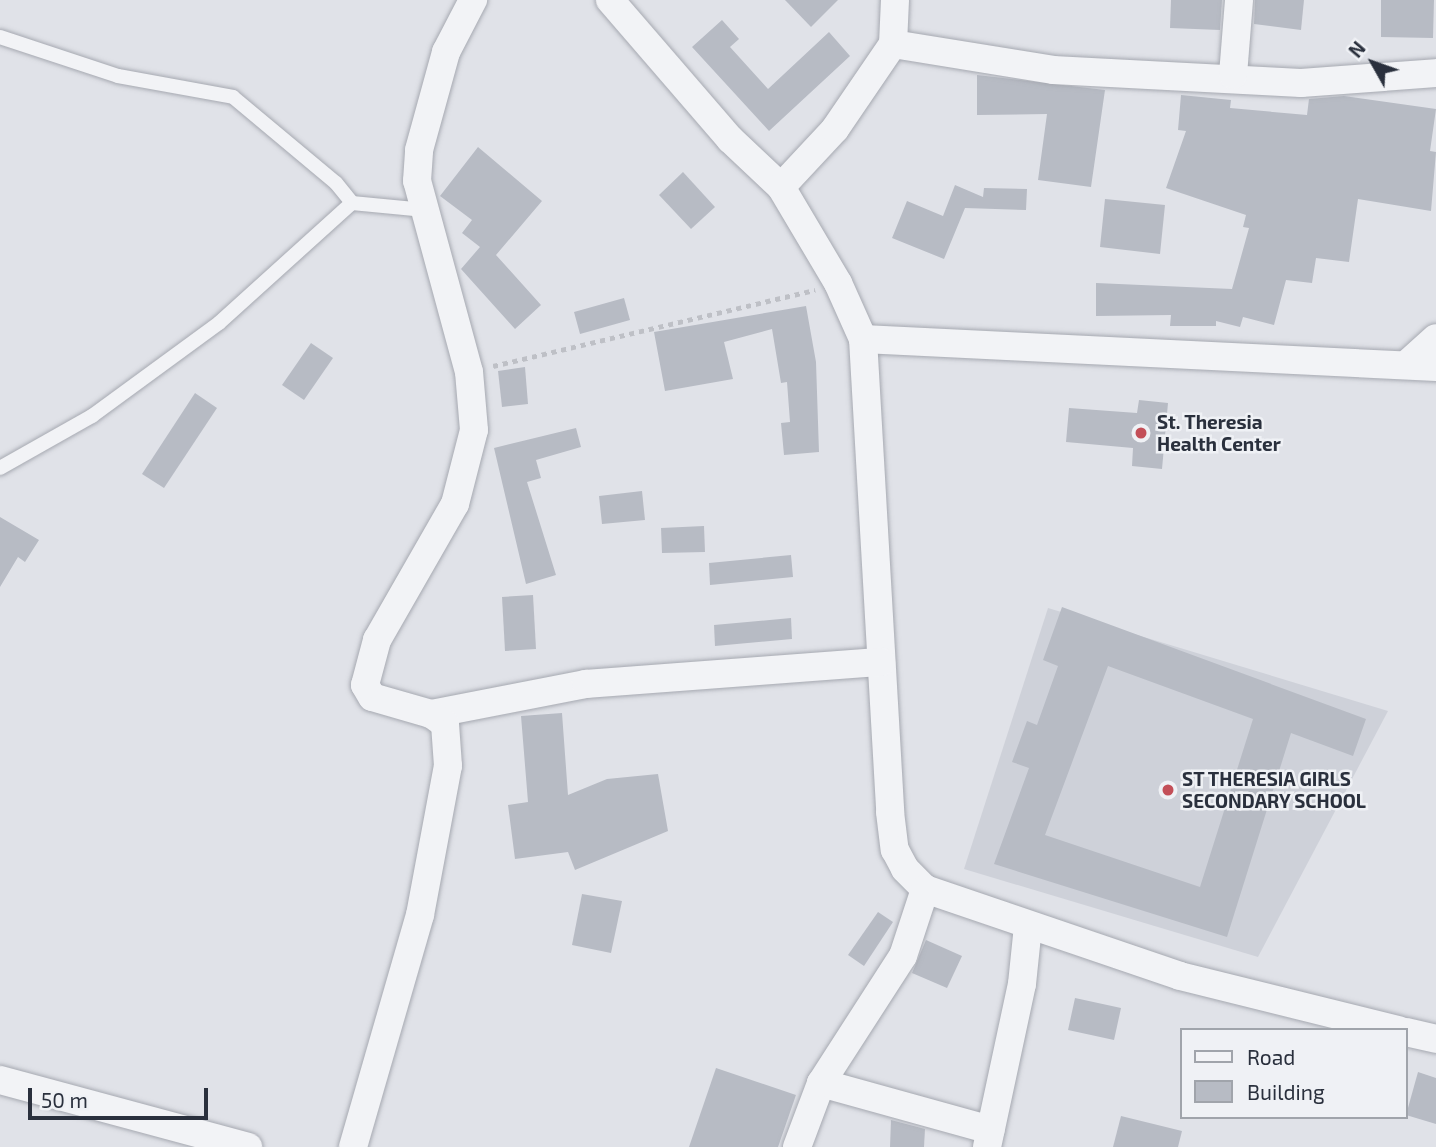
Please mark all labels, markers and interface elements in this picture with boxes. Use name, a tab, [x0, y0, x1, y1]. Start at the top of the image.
north arrow	[1338, 28, 1408, 98]
text: N	[1343, 37, 1370, 62]
place label: St. Theresia Health Center	[1157, 411, 1281, 455]
marker: St. Theresia Health Center	[1131, 423, 1151, 443]
place label: ST THERESIA GIRLS SECONDARY SCHOOL	[1182, 768, 1367, 812]
marker: ST THERESIA GIRLS SECONDARY SCHOOL	[1160, 782, 1176, 798]
legend	[1180, 1028, 1408, 1119]
text: Road	[1247, 1044, 1295, 1069]
scale bar	[32, 1074, 212, 1118]
text: Building	[1247, 1079, 1325, 1104]
text: 50 m	[41, 1087, 88, 1112]

